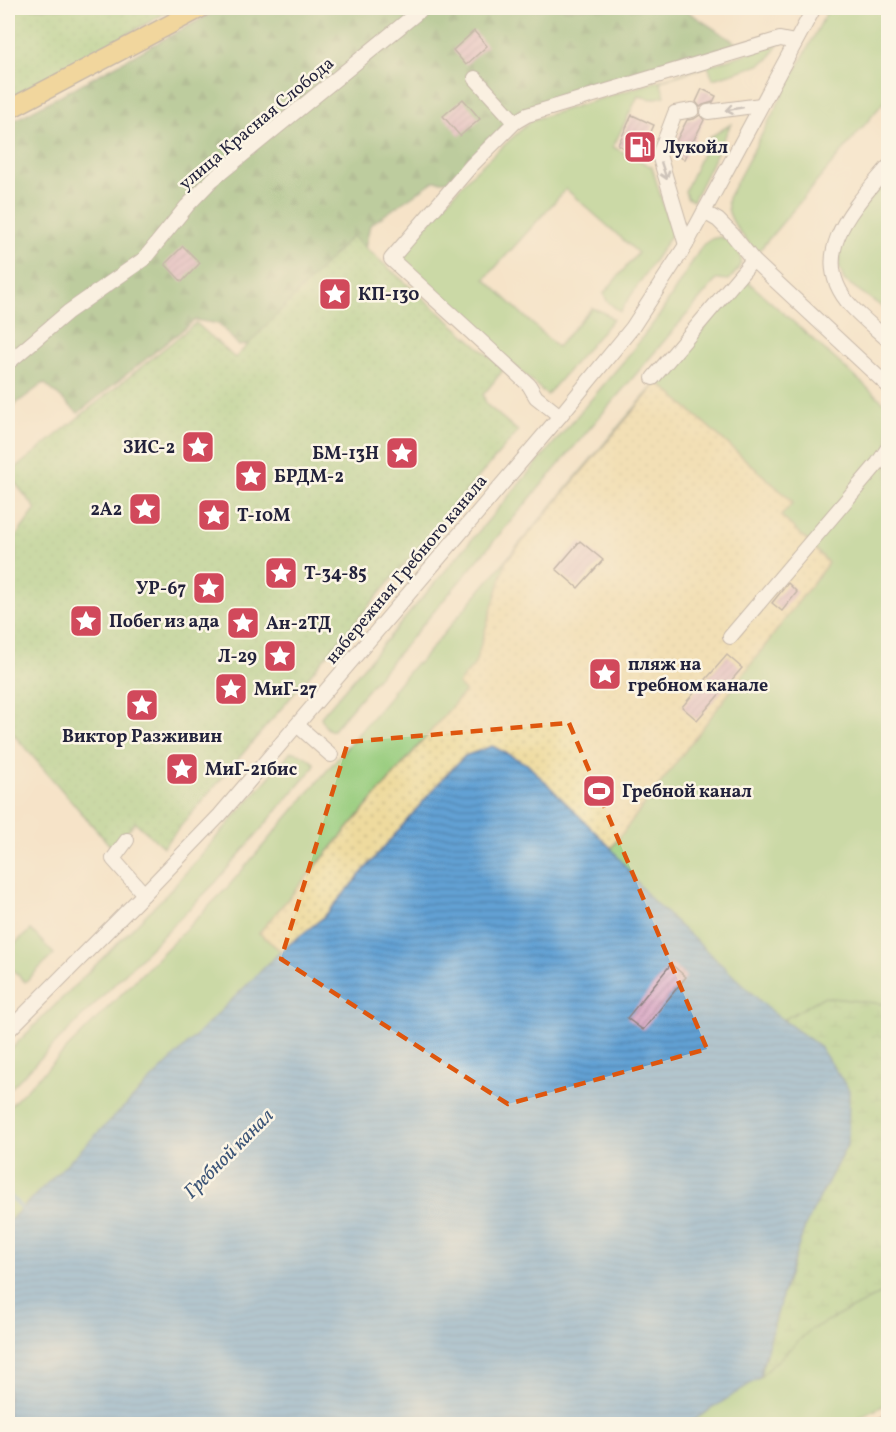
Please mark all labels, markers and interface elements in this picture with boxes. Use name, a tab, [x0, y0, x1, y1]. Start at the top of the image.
street label: улица Красная Слобода	[174, 52, 340, 197]
one-way arrow	[725, 104, 745, 115]
fuel station icon: Лукойл	[622, 129, 658, 165]
place label: Лукойл	[663, 136, 728, 161]
one-way arrow	[660, 161, 671, 180]
place icon: КП-130	[317, 276, 353, 312]
place label: КП-130	[358, 283, 419, 308]
place icon: ЗИС-2	[180, 429, 216, 465]
place icon: БМ-13Н	[384, 435, 420, 471]
place label: ЗИС-2	[123, 436, 175, 461]
place label: БМ-13Н	[312, 442, 379, 467]
place icon: БРДМ-2	[233, 458, 269, 494]
place label: БРДМ-2	[274, 465, 344, 490]
street label: набережная Гребного канала	[320, 470, 494, 670]
place icon: 2А2	[127, 491, 163, 527]
place icon: Т-10М	[196, 497, 232, 533]
place label: 2А2	[90, 498, 122, 523]
place label: Т-10М	[237, 504, 290, 529]
place icon: T-34-85	[263, 555, 299, 591]
place label: T-34-85	[304, 562, 367, 587]
place icon: УР-67	[191, 570, 227, 606]
place label: УР-67	[136, 577, 186, 602]
place icon: Побег из ада	[68, 603, 104, 639]
place icon: Ан-2ТД	[225, 605, 261, 641]
place label: Побег из ада	[109, 610, 219, 635]
place label: Ан-2ТД	[266, 612, 332, 637]
place icon: Л-29	[262, 638, 298, 674]
place label: Л-29	[218, 645, 257, 670]
place label: пляж на гребном канале	[628, 653, 768, 699]
place icon: пляж на гребном канале	[587, 656, 623, 692]
place icon: МиГ-27	[213, 671, 249, 707]
place label: МиГ-27	[254, 678, 318, 703]
place icon: Виктор Разживин	[124, 687, 160, 723]
place label: Виктор Разживин	[62, 725, 222, 750]
place icon: МиГ-21бис	[164, 751, 200, 787]
place label: МиГ-21бис	[205, 758, 297, 783]
sports icon: Гребной канал	[581, 773, 617, 809]
place label: Гребной канал	[622, 780, 752, 805]
water label: Гребной канал	[178, 1103, 281, 1206]

